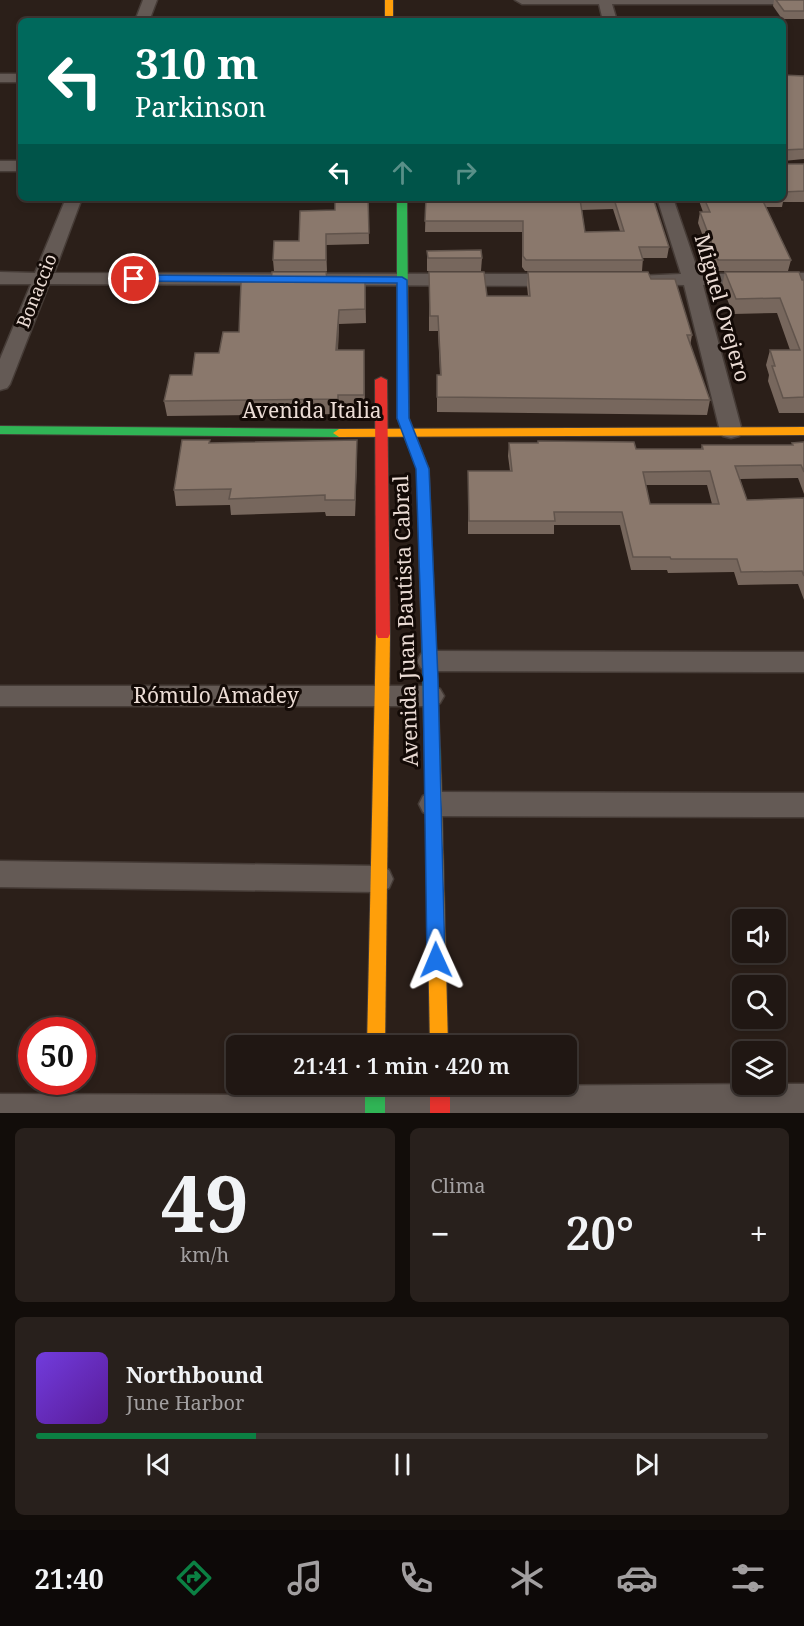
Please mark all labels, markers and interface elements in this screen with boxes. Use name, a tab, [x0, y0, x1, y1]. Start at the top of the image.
text: 310 m	[135, 34, 259, 91]
icon: left	[36, 42, 114, 120]
text: Parkinson	[135, 88, 266, 125]
icon: left	[323, 156, 356, 189]
icon: ahead	[386, 156, 419, 189]
icon: right	[449, 156, 482, 189]
street label: Miguel Ovejero	[688, 230, 757, 385]
street label: Bonaccio	[10, 250, 62, 331]
pin	[108, 253, 159, 304]
icon: arrive	[117, 262, 150, 295]
street label: Avenida Italia	[242, 396, 382, 424]
street label: Avenida Juan Bautista Cabral	[386, 474, 424, 767]
street label: Rómulo Amadey	[133, 681, 299, 709]
map controls	[732, 909, 786, 1095]
button: sound	[732, 909, 786, 963]
position arrow	[404, 928, 468, 992]
button: search	[732, 975, 786, 1029]
speed limit sign: 50	[18, 1017, 96, 1095]
button: layers	[732, 1041, 786, 1095]
text: 21:41 · 1 min · 420 m	[293, 1050, 510, 1080]
text: 49	[161, 1149, 249, 1255]
text: Clima	[431, 1172, 486, 1199]
text: 20°	[565, 1202, 634, 1263]
text: −	[431, 1211, 450, 1256]
text: +	[750, 1211, 768, 1256]
text: km/h	[180, 1241, 229, 1268]
text: Northbound	[126, 1359, 263, 1389]
text: June Harbor	[126, 1389, 244, 1416]
icon: previous	[142, 1448, 175, 1481]
icon: pause	[386, 1448, 419, 1481]
icon: next	[630, 1448, 663, 1481]
icon: directions	[173, 1557, 215, 1599]
icon: music	[284, 1557, 326, 1599]
icon: phone	[395, 1557, 437, 1599]
icon: climate	[506, 1557, 548, 1599]
icon: car	[616, 1557, 658, 1599]
icon: filters	[727, 1557, 769, 1599]
text: 21:40	[34, 1560, 104, 1597]

